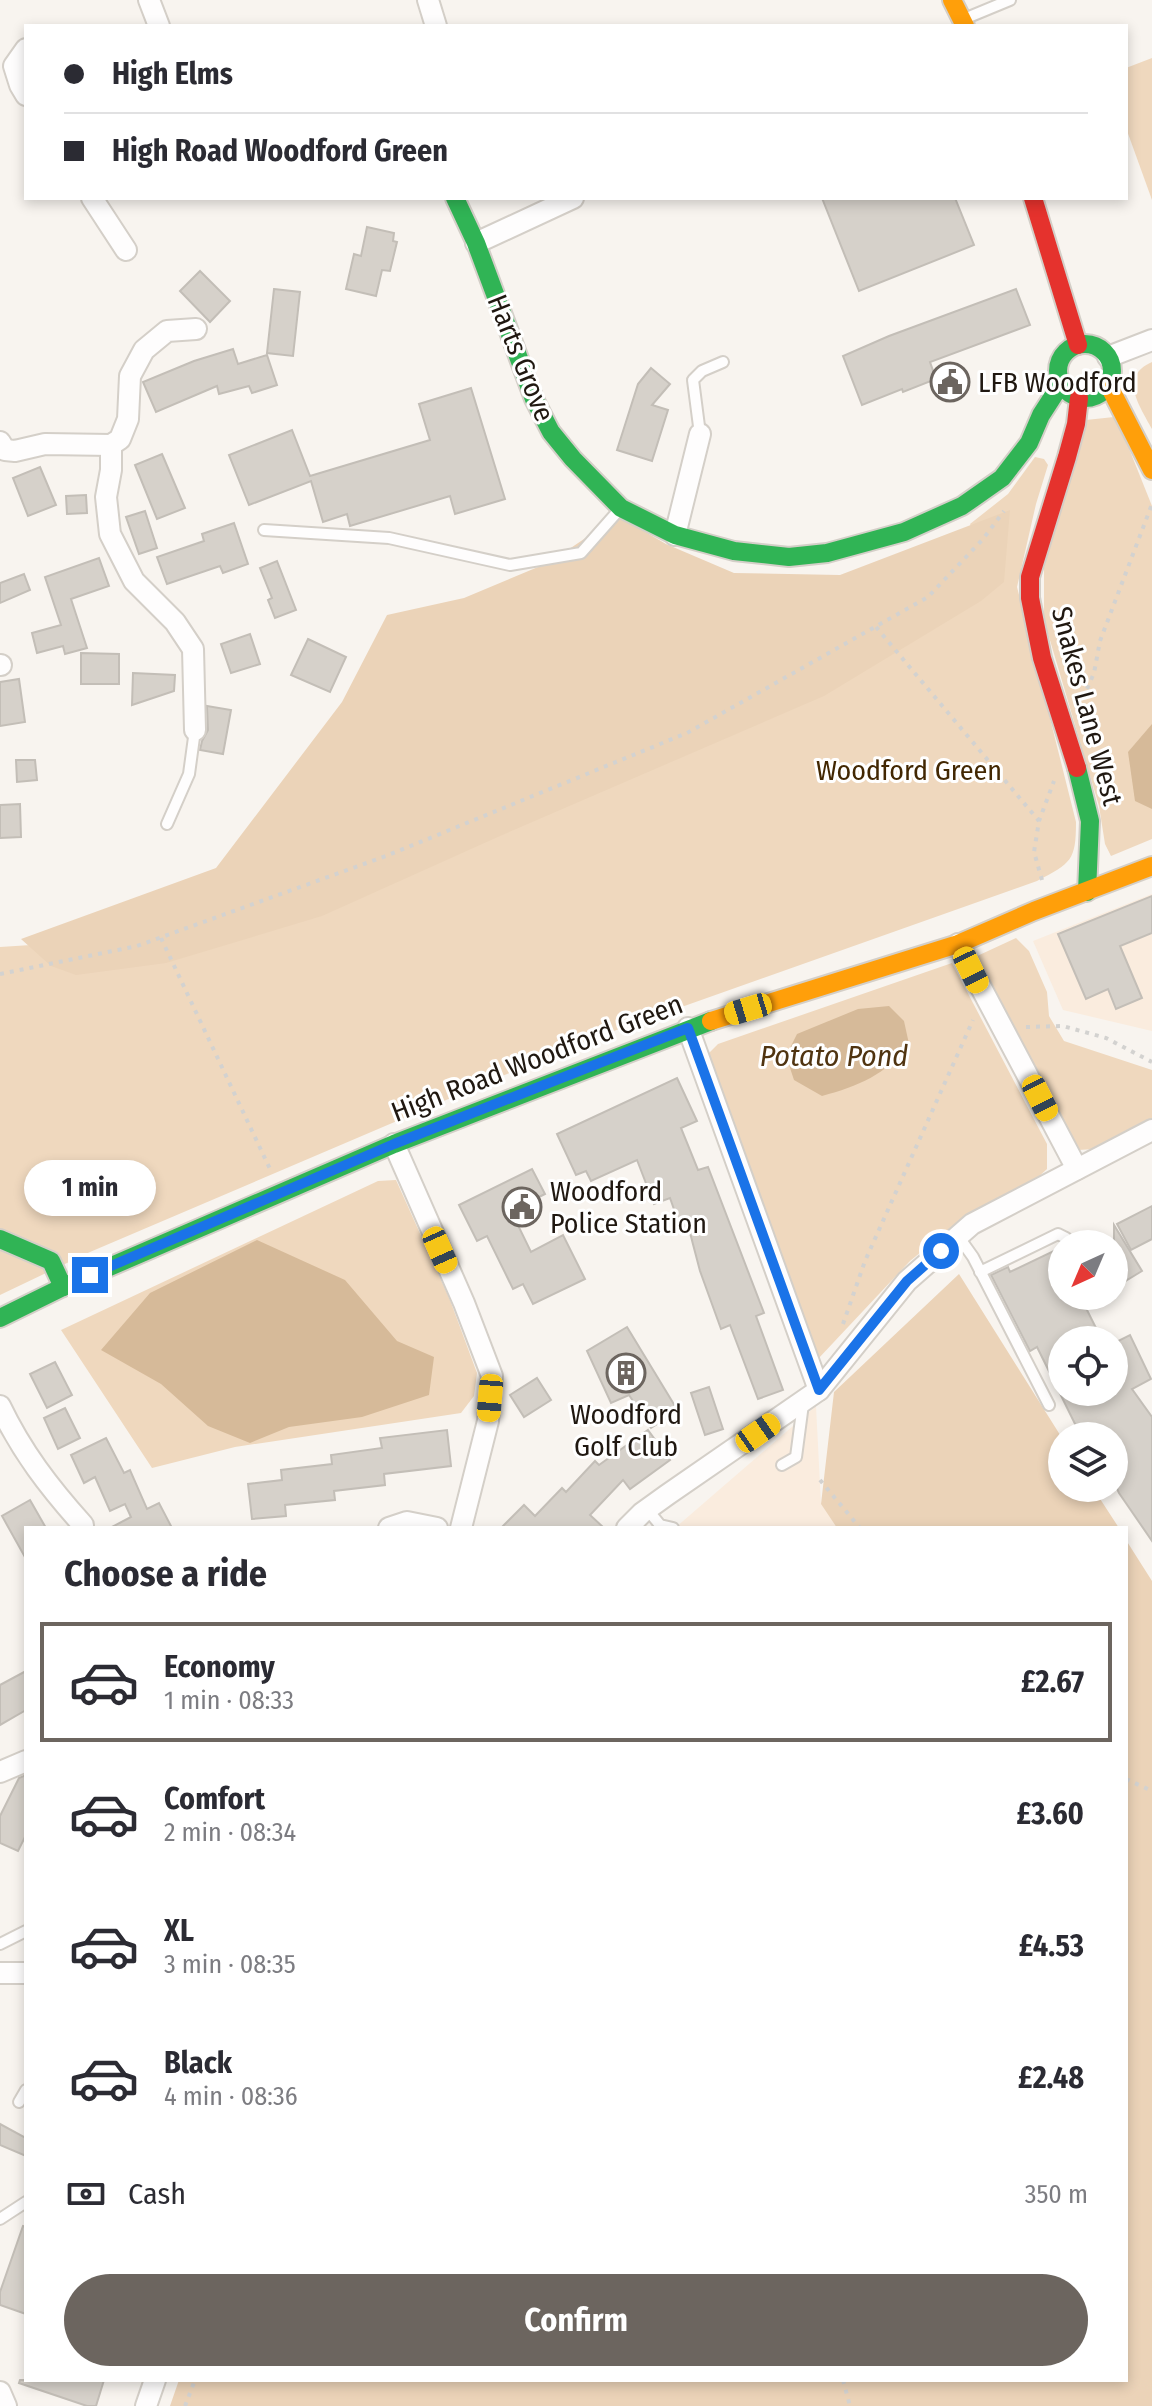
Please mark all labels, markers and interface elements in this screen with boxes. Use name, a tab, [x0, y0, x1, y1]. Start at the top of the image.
text: High Elms	[112, 56, 233, 92]
text: High Road Woodford Green	[112, 133, 448, 169]
street label: Harts Grove	[481, 290, 561, 426]
public building icon: LFB Woodford	[929, 361, 971, 403]
place label: LFB Woodford	[978, 366, 1137, 399]
street label: Snakes Lane West	[1045, 603, 1130, 810]
park label: Woodford Green	[816, 754, 1002, 787]
car	[950, 943, 992, 997]
street label: High Road Woodford Green	[387, 987, 687, 1129]
car	[722, 991, 774, 1027]
water label: Potato Pond	[760, 1038, 908, 1074]
car	[1018, 1071, 1062, 1125]
callout: 1 min	[24, 1159, 156, 1215]
text: 1 min	[62, 1172, 118, 1203]
place label: Woodford Police Station	[550, 1175, 707, 1240]
public building icon: Woodford Police Station	[501, 1186, 543, 1228]
car	[419, 1223, 461, 1277]
north arrow	[1048, 1230, 1128, 1310]
map controls	[1048, 1230, 1128, 1502]
route start	[923, 1233, 959, 1269]
route end	[72, 1257, 108, 1293]
button: locate	[1048, 1326, 1128, 1406]
building icon: Woodford Golf Club	[605, 1352, 647, 1394]
car	[476, 1373, 504, 1423]
place label: Woodford Golf Club	[570, 1398, 682, 1463]
car	[731, 1409, 785, 1457]
button: layers	[1048, 1422, 1128, 1502]
text: Choose a ride	[64, 1552, 267, 1596]
icon: car	[68, 1646, 140, 1718]
text: Economy	[164, 1649, 275, 1685]
text: £2.67	[1021, 1664, 1084, 1700]
text: 1 min · 08:33	[164, 1685, 294, 1716]
icon: car	[68, 1778, 140, 1850]
text: Comfort	[164, 1781, 265, 1817]
text: £3.60	[1016, 1796, 1084, 1832]
text: 2 min · 08:34	[164, 1817, 296, 1848]
icon: car	[68, 1910, 140, 1982]
text: XL	[164, 1913, 194, 1949]
text: £4.53	[1019, 1928, 1084, 1964]
text: 3 min · 08:35	[164, 1949, 296, 1980]
icon: car	[68, 2042, 140, 2114]
text: Black	[164, 2045, 232, 2081]
text: £2.48	[1018, 2060, 1084, 2096]
text: 4 min · 08:36	[164, 2081, 298, 2112]
icon: cash	[64, 2172, 108, 2216]
text: Cash	[128, 2176, 186, 2212]
text: 350 m	[1025, 2179, 1088, 2210]
button: Confirm	[64, 2274, 1088, 2366]

